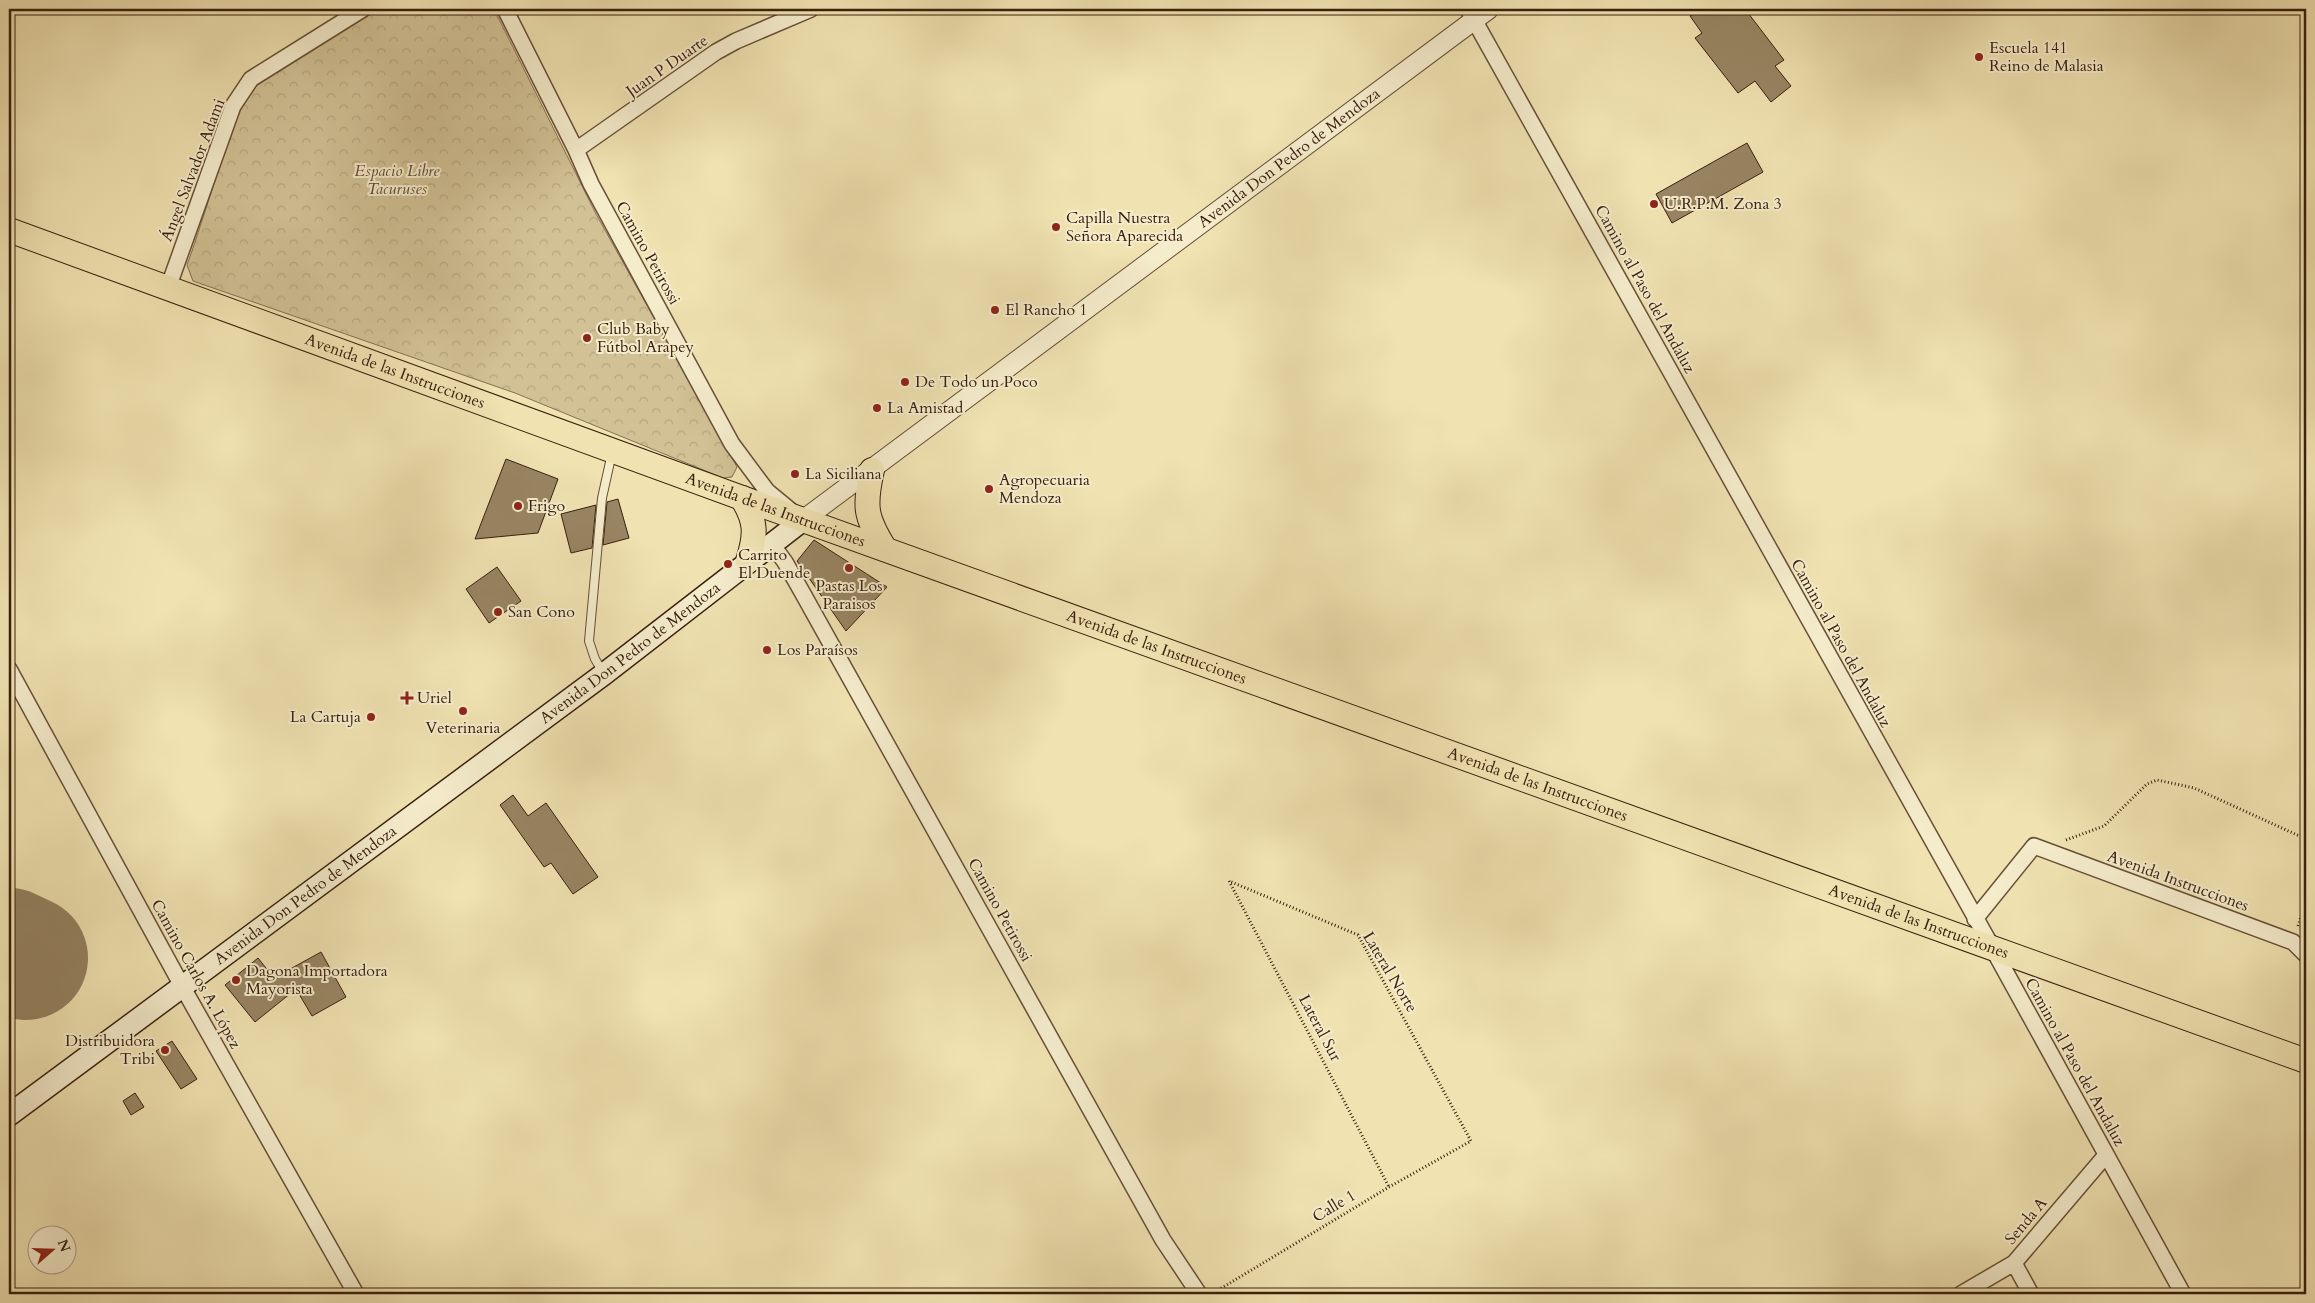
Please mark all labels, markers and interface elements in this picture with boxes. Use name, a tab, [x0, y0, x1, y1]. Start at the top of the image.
street label: Juan P Duarte	[620, 30, 712, 103]
place label: Escuela 141 Reino de Malasia	[1989, 37, 2104, 77]
marker: Escuela 141 Reino de Malasia	[1973, 51, 1985, 63]
street label: Avenida Don Pedro de Mendoza	[1193, 83, 1385, 233]
street label: Ángel Salvador Adami	[156, 95, 231, 245]
park label: Espacio Libre Tacuruses	[355, 160, 440, 200]
place label: U.R.P.M. Zona 3	[1664, 193, 1782, 215]
street label: Camino Petirossi	[610, 197, 686, 309]
marker: U.R.P.M. Zona 3	[1648, 198, 1660, 210]
street label: Camino al Paso del Andaluz	[1590, 201, 1700, 377]
place label: Capilla Nuestra Señora Aparecida	[1066, 207, 1183, 247]
marker: Capilla Nuestra Señora Aparecida	[1050, 221, 1062, 233]
place label: El Rancho 1	[1005, 299, 1088, 321]
marker: El Rancho 1	[989, 304, 1001, 316]
place label: Club Baby Fútbol Arapey	[597, 318, 694, 358]
street label: Avenida de las Instrucciones	[302, 328, 488, 414]
marker: Club Baby Fútbol Arapey	[581, 332, 593, 344]
place label: De Todo un Poco	[915, 371, 1038, 393]
marker: De Todo un Poco	[899, 376, 911, 388]
place label: La Amistad	[887, 397, 964, 419]
marker: La Amistad	[871, 402, 883, 414]
place label: La Siciliana	[805, 463, 882, 485]
street label: Avenida de las Instrucciones	[682, 467, 869, 553]
marker: La Siciliana	[789, 468, 801, 480]
place label: Agropecuaria Mendoza	[999, 469, 1090, 509]
marker: Agropecuaria Mendoza	[983, 483, 995, 495]
place label: Frigo	[528, 495, 565, 517]
marker: Frigo	[512, 500, 524, 512]
place label: Carrito El Duende	[738, 544, 810, 584]
street label: Camino al Paso del Andaluz	[1786, 555, 1896, 731]
marker: Carrito El Duende	[722, 558, 734, 570]
marker: Pastas Los Paraisos	[843, 562, 855, 574]
place label: Pastas Los Paraisos	[815, 575, 883, 615]
street label: Avenida Don Pedro de Mendoza	[535, 577, 725, 729]
place label: San Cono	[508, 601, 575, 623]
street label: Avenida de las Instrucciones	[1063, 605, 1250, 690]
marker: San Cono	[492, 606, 504, 618]
place label: Los Paraísos	[777, 639, 858, 661]
marker: Los Paraísos	[761, 644, 773, 656]
place label: Uriel	[417, 687, 452, 709]
marker: Uriel	[401, 692, 413, 704]
marker: Veterinaria	[457, 705, 469, 717]
place label: La Cartuja	[290, 706, 361, 728]
marker: La Cartuja	[365, 711, 377, 723]
place label: Veterinaria	[426, 717, 501, 739]
street label: Avenida de las Instrucciones	[1445, 742, 1631, 827]
street label: Avenida Don Pedro de Mendoza	[210, 820, 401, 970]
street label: Avenida Instrucciones	[2104, 845, 2252, 917]
street label: Camino Petirossi	[962, 854, 1038, 966]
street label: Avenida de las Instrucciones	[1826, 879, 2012, 964]
street label: Camino Carlos A. López	[146, 895, 246, 1053]
street label: Lateral Norte	[1357, 928, 1423, 1016]
place label: Dagona Importadora Mayorista	[246, 960, 388, 1000]
marker: Dagona Importadora Mayorista	[230, 974, 242, 986]
street label: Camino al Paso del Andaluz	[2020, 974, 2130, 1150]
street label: Lateral Sur	[1293, 991, 1347, 1065]
place label: Distribuidora Tribi	[65, 1030, 156, 1070]
marker: Distribuidora Tribi	[159, 1044, 171, 1056]
street label: Calle 1	[1308, 1184, 1360, 1228]
street label: Senda A	[2000, 1192, 2053, 1249]
north arrow	[28, 1226, 78, 1276]
text: N	[53, 1237, 75, 1255]

